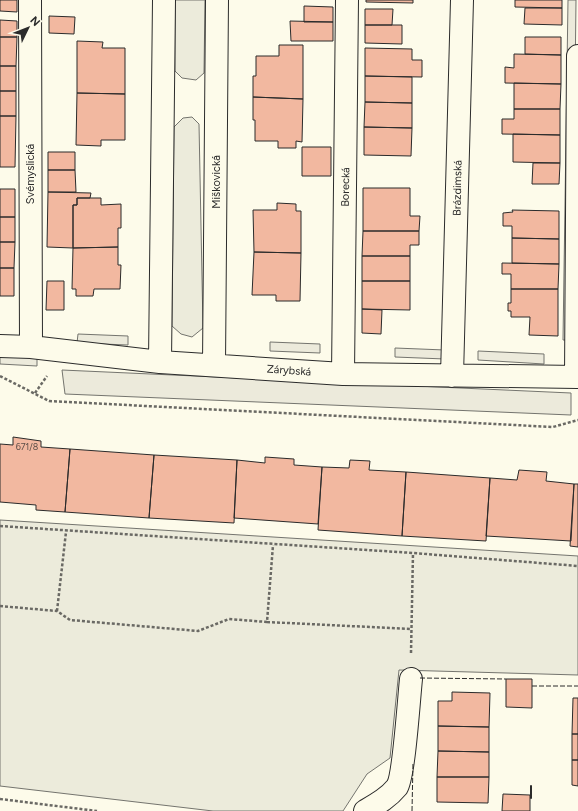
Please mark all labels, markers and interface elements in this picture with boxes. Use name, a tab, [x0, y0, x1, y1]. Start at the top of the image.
north arrow	[8, 8, 48, 48]
text: N	[27, 14, 43, 29]
street label: Svémyslická	[24, 144, 37, 204]
street label: Miškovická	[210, 155, 223, 209]
street label: Brázdimská	[451, 160, 464, 216]
street label: Borecká	[339, 167, 352, 207]
street label: Zárybská	[266, 362, 312, 379]
house number: 671/8	[16, 441, 39, 452]

